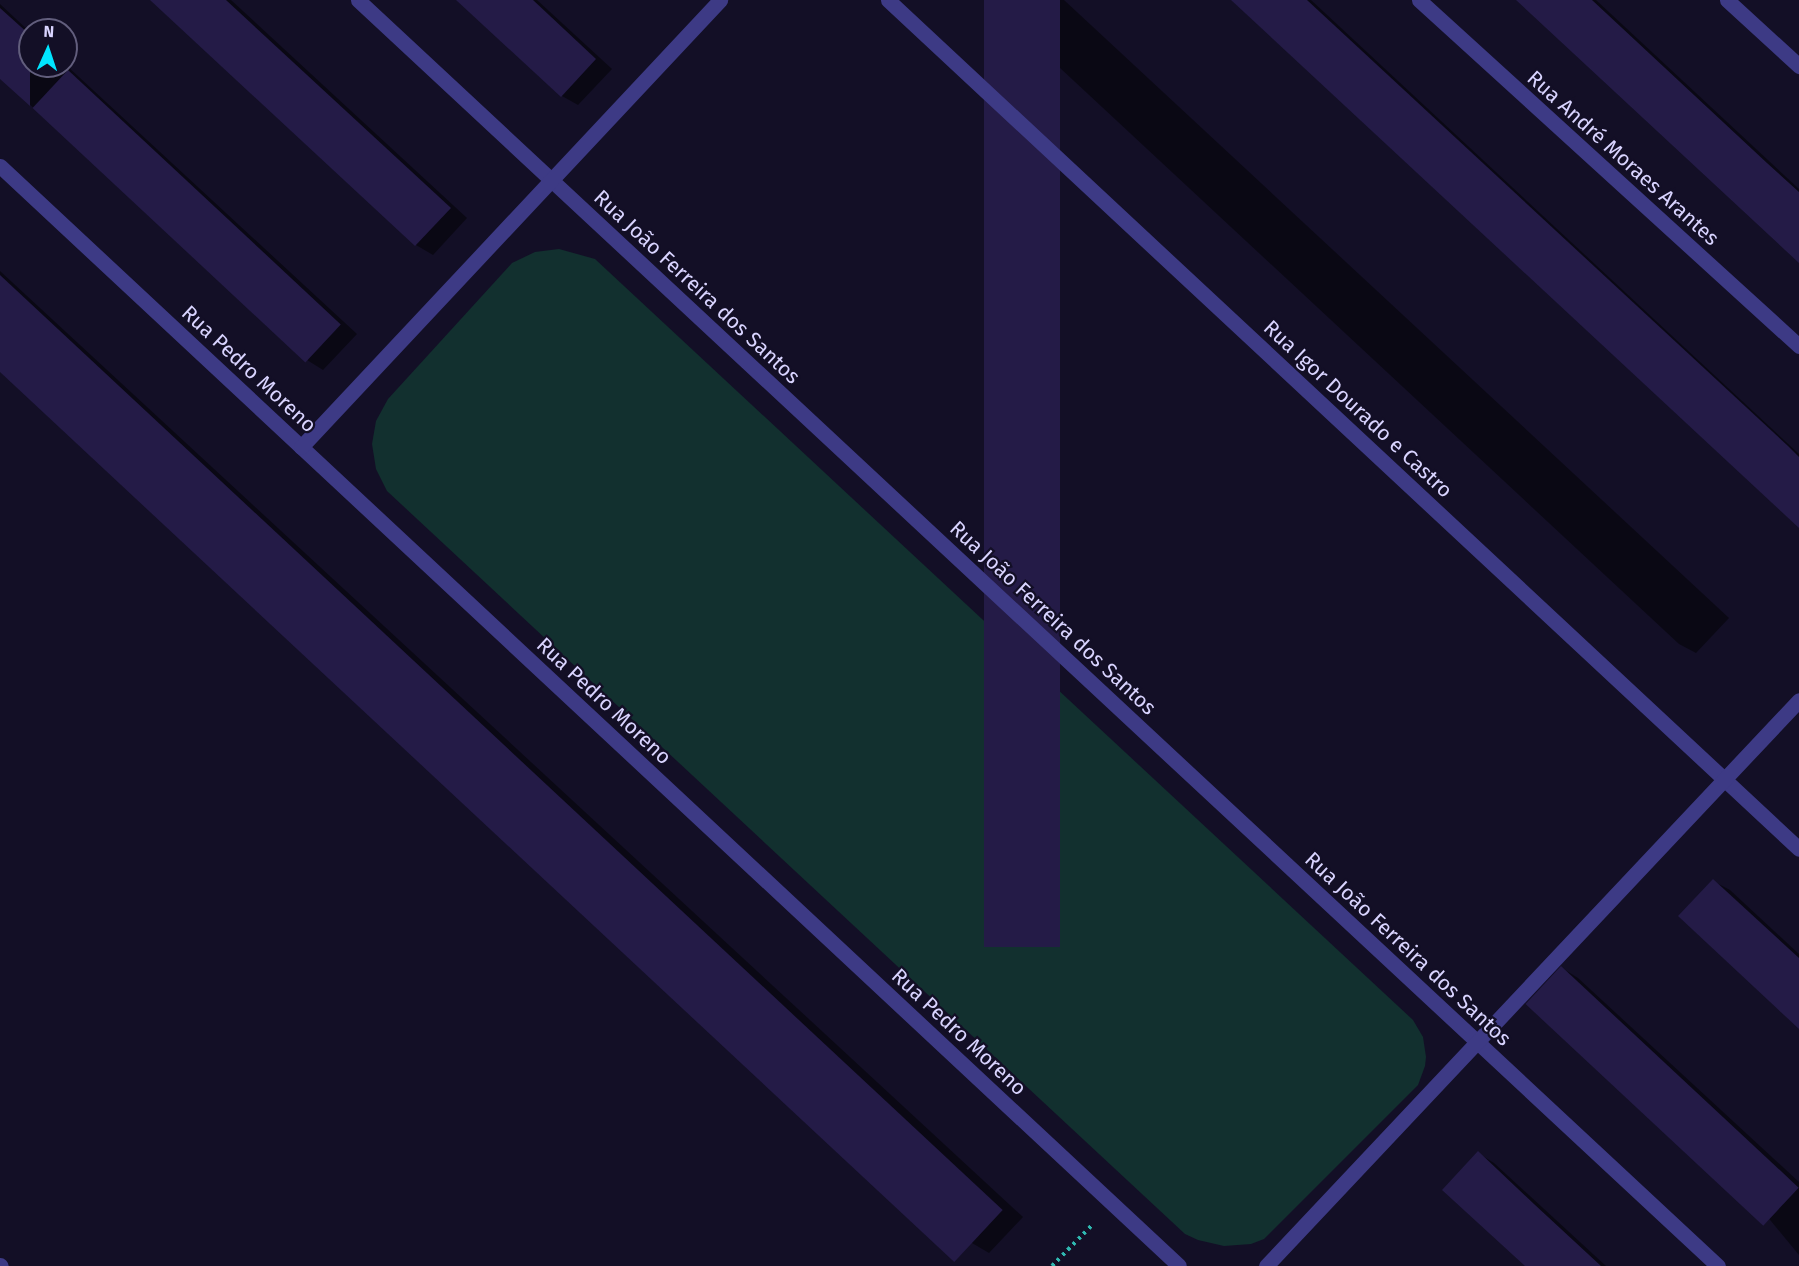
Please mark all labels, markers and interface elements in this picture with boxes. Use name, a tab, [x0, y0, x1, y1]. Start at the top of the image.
north arrow	[18, 18, 78, 78]
text: N	[43, 22, 55, 41]
street label: Rua André Moraes Arantes	[1522, 65, 1724, 251]
street label: Rua João Ferreira dos Santos	[589, 185, 805, 389]
street label: Rua Pedro Moreno	[176, 300, 322, 438]
street label: Rua Igor Dourado e Castro	[1258, 315, 1458, 503]
street label: Rua João Ferreira dos Santos	[945, 516, 1161, 720]
street label: Rua Pedro Moreno	[531, 632, 677, 770]
street label: Rua João Ferreira dos Santos	[1300, 847, 1516, 1051]
street label: Rua Pedro Moreno	[886, 963, 1032, 1101]

